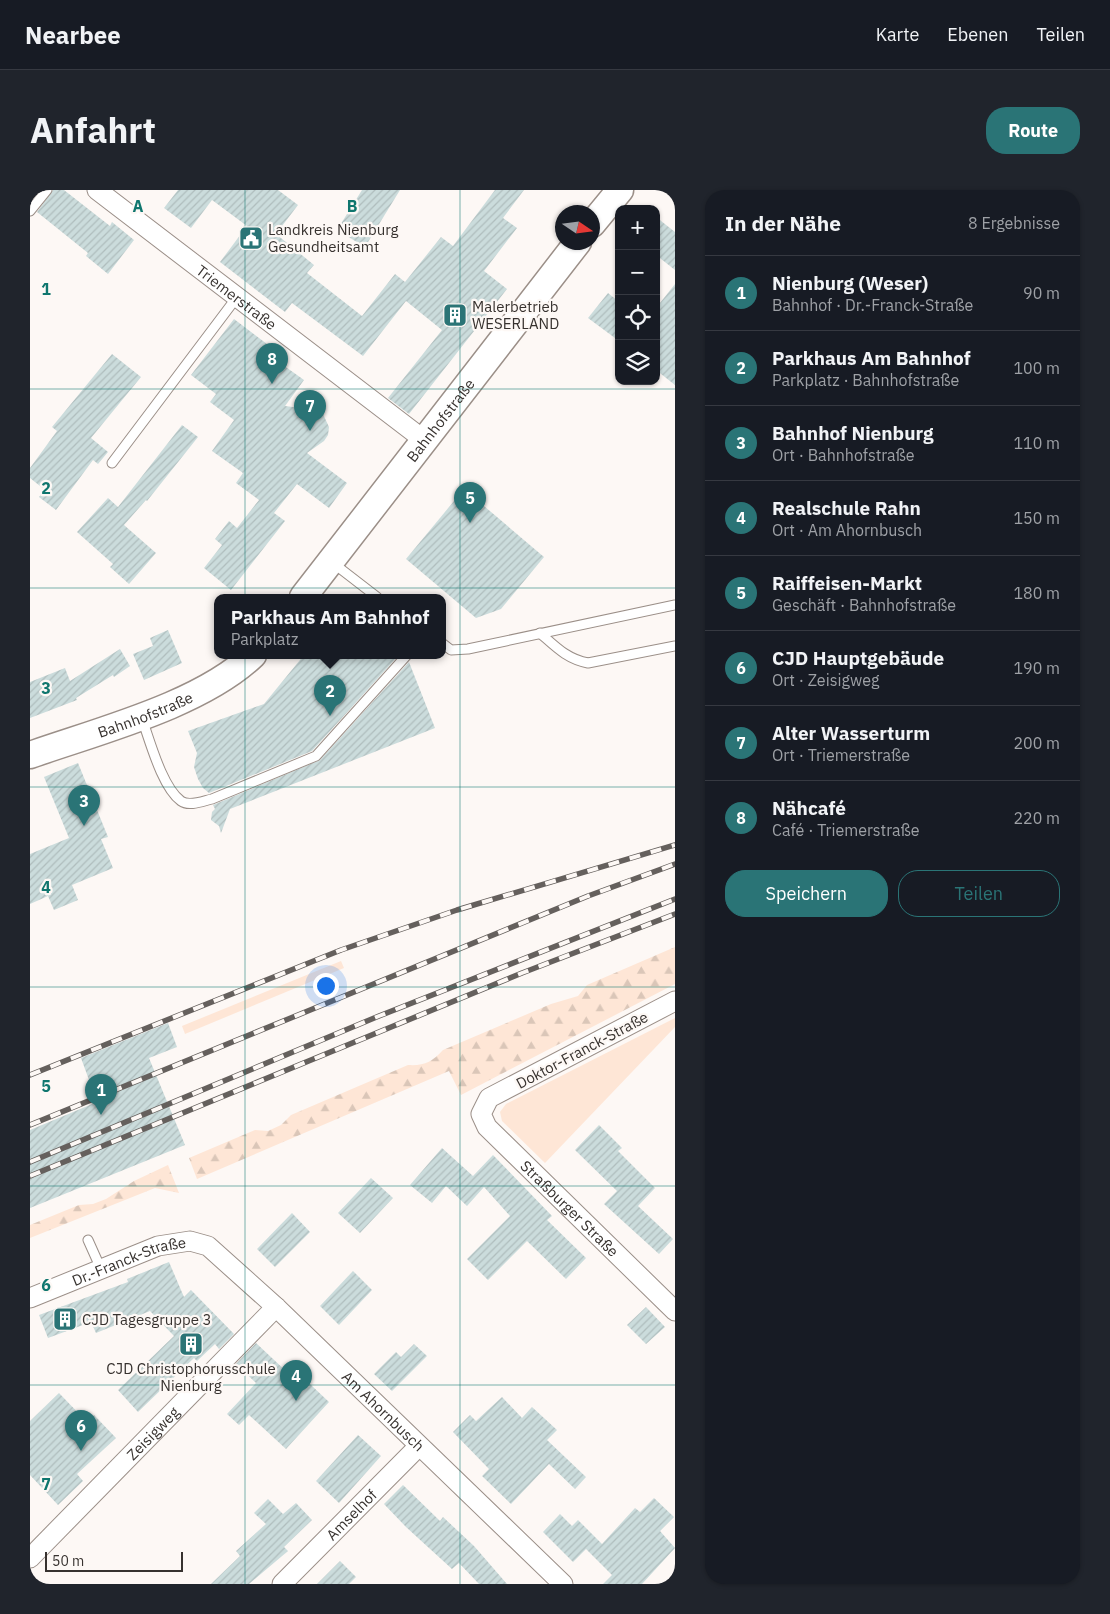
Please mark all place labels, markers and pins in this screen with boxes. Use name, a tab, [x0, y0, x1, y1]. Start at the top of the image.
place label: Landkreis Nienburg Gesundheitsamt	[268, 220, 398, 256]
public building icon: Landkreis Nienburg Gesundheitsamt	[238, 225, 264, 251]
place label: Malerbetrieb WESERLAND	[472, 297, 559, 333]
building icon: Malerbetrieb WESERLAND	[442, 302, 468, 328]
pin: 8	[256, 343, 288, 384]
pin: 7	[294, 390, 326, 431]
pin: 5	[454, 482, 486, 523]
pin: 2	[314, 675, 346, 716]
pin: 3	[68, 785, 100, 826]
pin: 1	[85, 1074, 117, 1115]
building icon: CJD Tagesgruppe 3	[52, 1306, 78, 1332]
place label: CJD Tagesgruppe 3	[82, 1310, 211, 1329]
building icon: CJD Christophorusschule Nienburg	[178, 1331, 204, 1357]
place label: CJD Christophorusschule Nienburg	[106, 1359, 276, 1395]
pin: 4	[280, 1360, 312, 1401]
pin: 6	[65, 1410, 97, 1451]

